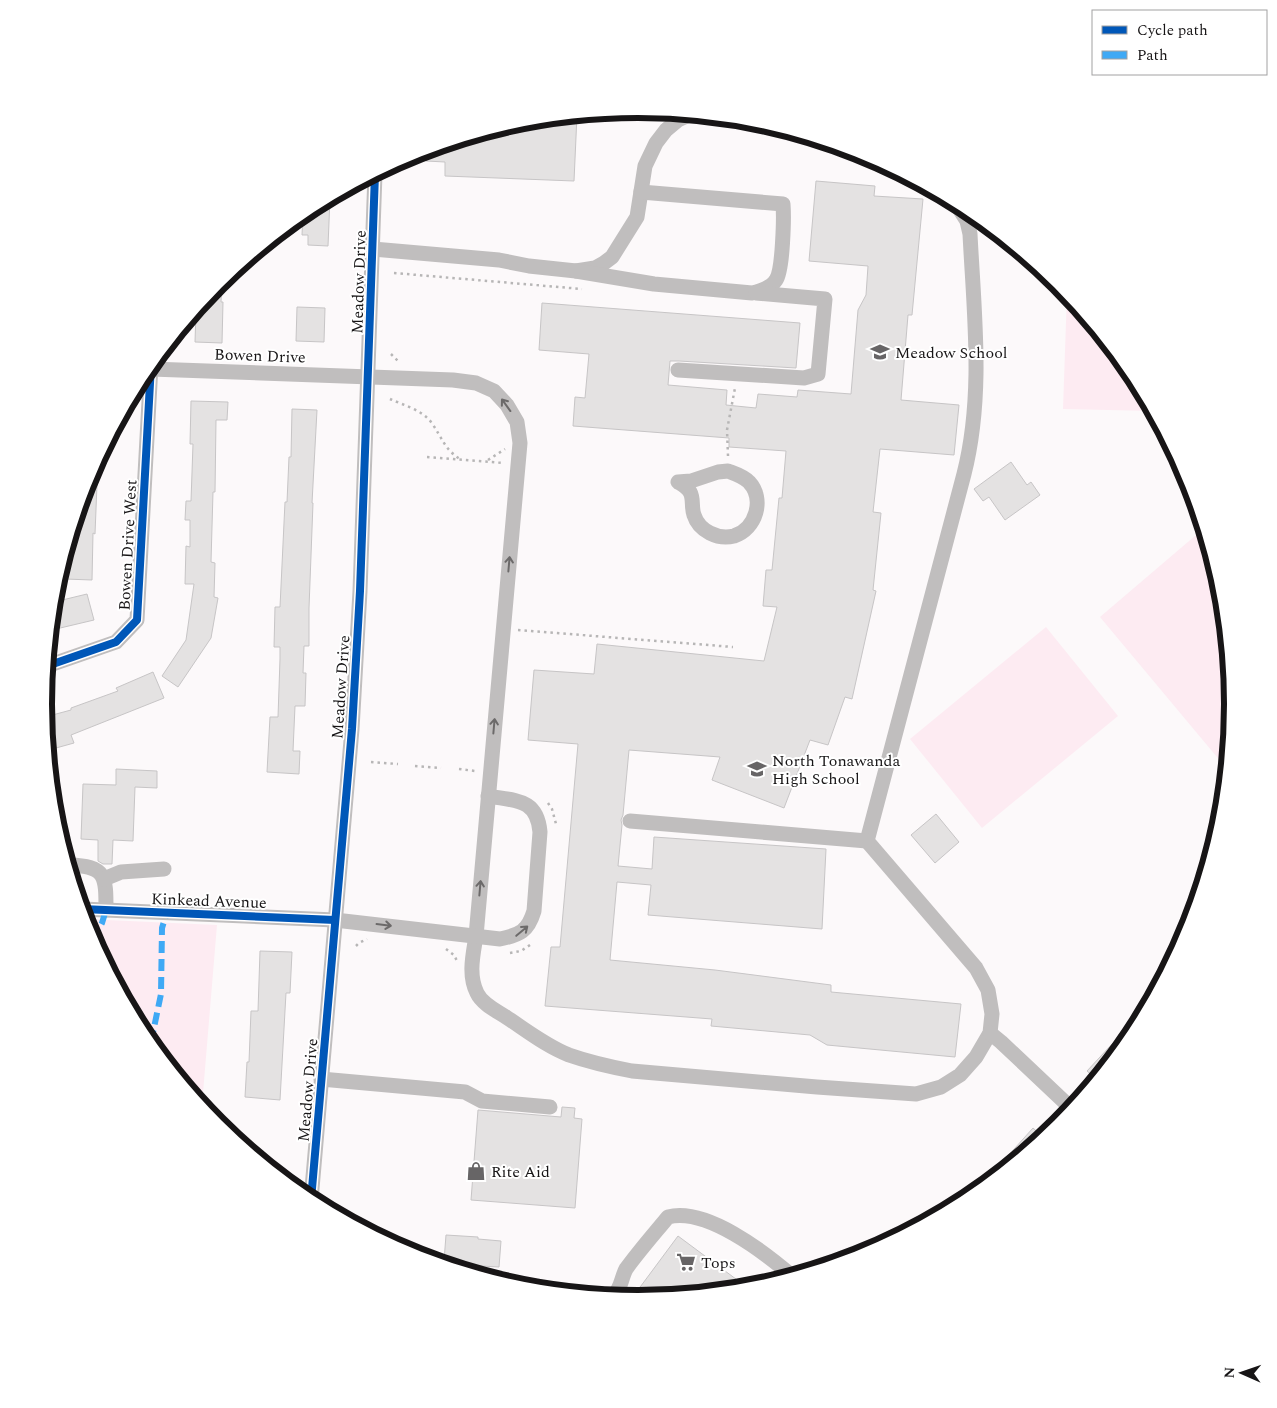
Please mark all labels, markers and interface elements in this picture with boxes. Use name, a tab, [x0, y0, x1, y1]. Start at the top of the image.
legend	[1092, 10, 1267, 75]
text: Cycle path	[1137, 19, 1208, 42]
text: Path	[1137, 44, 1168, 67]
street label: Meadow Drive	[345, 230, 373, 334]
school or university icon: Meadow School	[869, 341, 891, 363]
place label: Meadow School	[895, 341, 1007, 365]
street label: Bowen Drive	[214, 342, 306, 370]
one-way arrow	[501, 399, 512, 412]
street label: Bowen Drive West	[113, 479, 143, 611]
one-way arrow	[504, 556, 514, 572]
street label: Meadow Drive	[325, 634, 357, 740]
one-way arrow	[489, 718, 499, 734]
place label: North Tonawanda High School	[772, 749, 901, 791]
school or university icon: North Tonawanda High School	[746, 758, 768, 780]
one-way arrow	[475, 880, 485, 896]
street label: Kinkead Avenue	[151, 887, 267, 915]
one-way arrow	[375, 920, 391, 930]
one-way arrow	[515, 925, 528, 936]
street label: Meadow Drive	[292, 1037, 324, 1143]
shop icon: Rite Aid	[465, 1160, 487, 1182]
place label: Rite Aid	[491, 1160, 550, 1184]
supermarket icon: Tops	[675, 1251, 697, 1273]
place label: Tops	[701, 1251, 736, 1275]
north arrow	[1217, 1348, 1267, 1398]
text: N	[1219, 1366, 1240, 1379]

